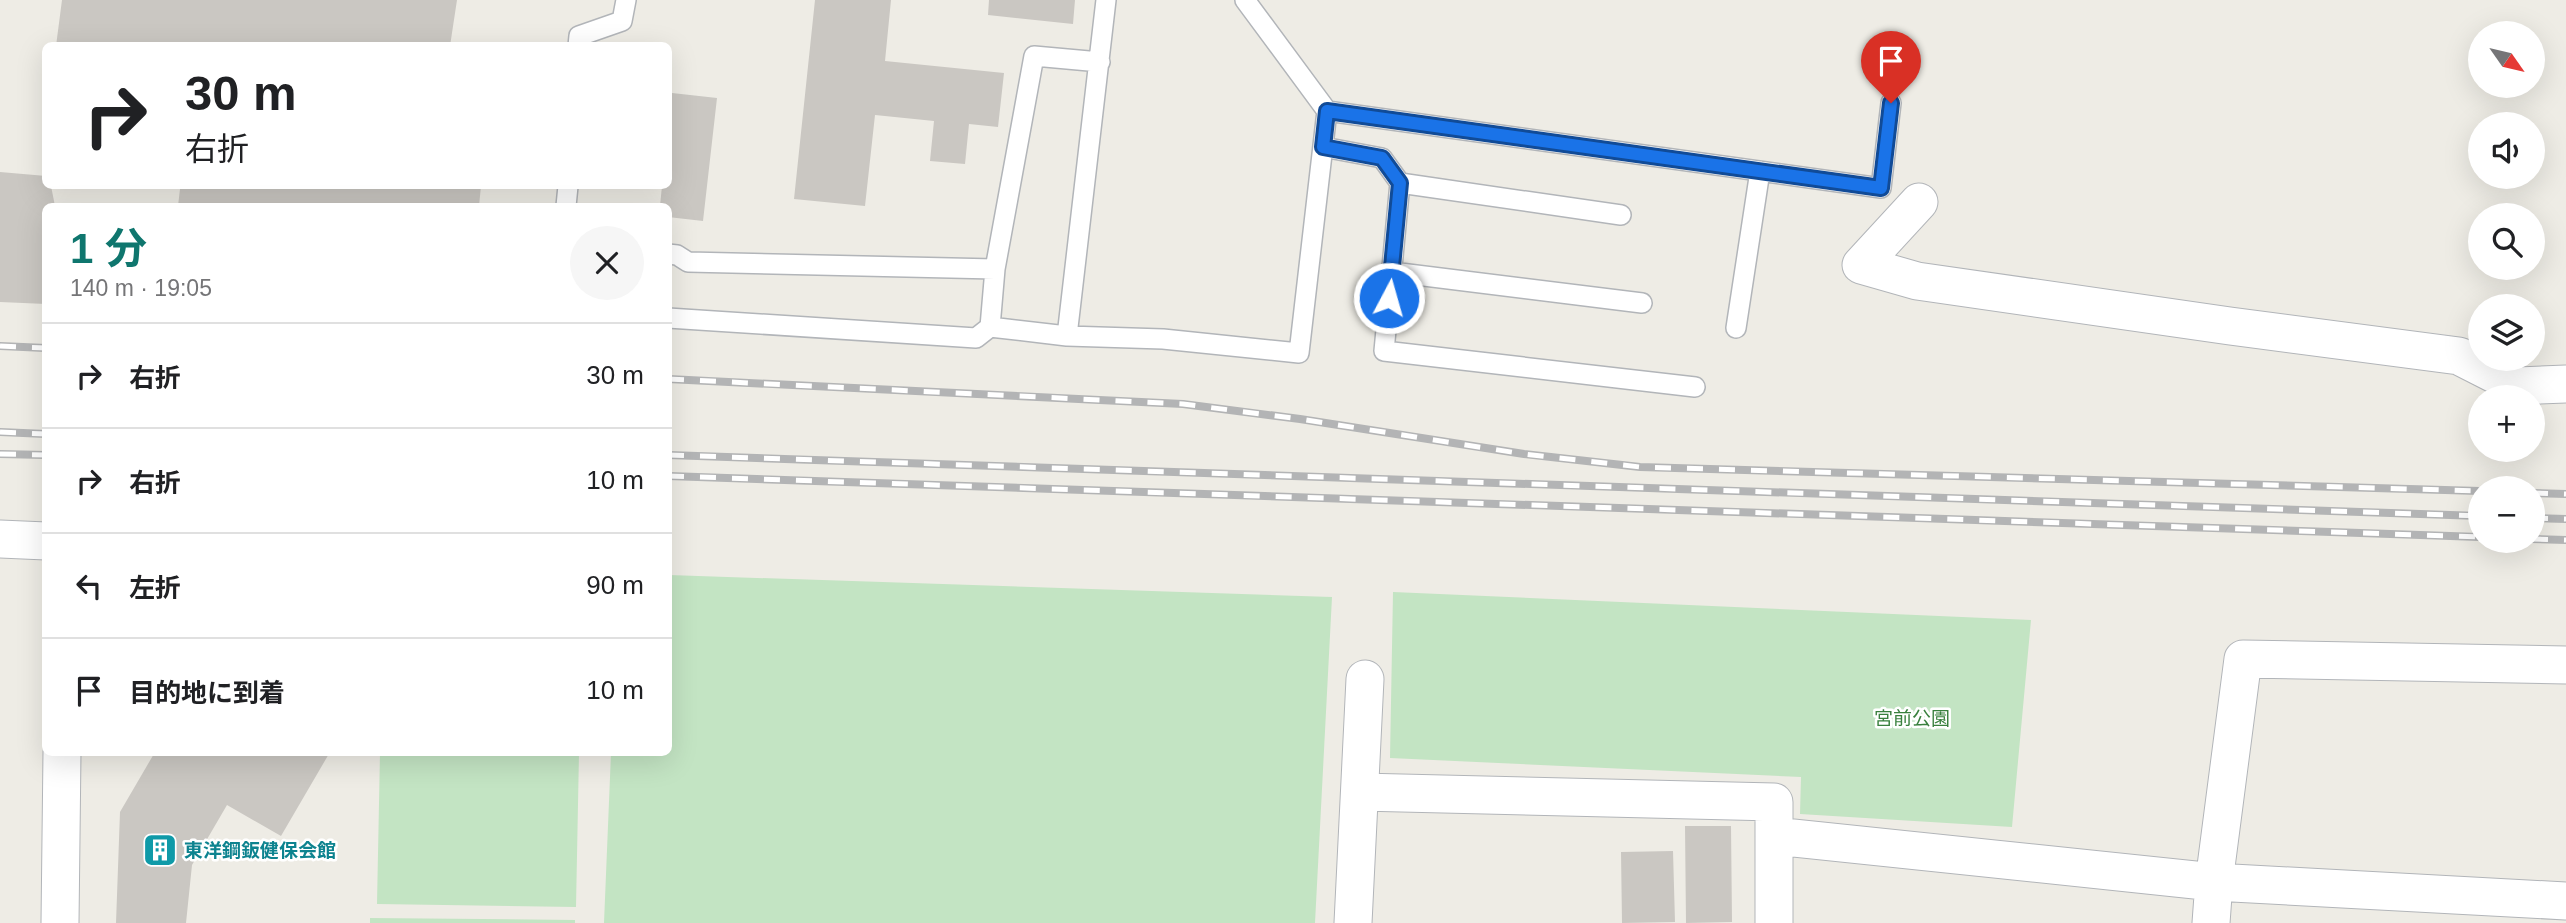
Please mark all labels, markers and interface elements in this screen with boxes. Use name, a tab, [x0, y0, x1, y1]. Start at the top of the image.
north arrow	[2468, 21, 2544, 98]
map controls	[2468, 21, 2545, 553]
pin	[1861, 31, 1921, 103]
icon: arrive	[1872, 42, 1910, 80]
text: 30 m	[185, 66, 297, 120]
icon: right	[70, 70, 161, 161]
button: sound	[2468, 112, 2545, 189]
text: 右折	[185, 131, 249, 167]
button: search	[2468, 203, 2545, 280]
text: 1 分	[70, 225, 147, 272]
button: close	[570, 226, 644, 300]
position arrow	[1352, 261, 1426, 335]
text: 140 m · 19:05	[70, 275, 212, 301]
button: layers	[2468, 294, 2545, 371]
icon: right	[70, 357, 108, 395]
text: 30 m	[586, 360, 644, 390]
text: 右折	[129, 363, 181, 393]
button: +	[2468, 385, 2545, 462]
icon: right	[70, 462, 108, 500]
text: 10 m	[586, 465, 644, 495]
text: 右折	[129, 468, 181, 498]
button: −	[2468, 476, 2545, 553]
icon: left	[70, 567, 108, 605]
text: 90 m	[586, 570, 644, 600]
text: 左折	[129, 573, 181, 603]
icon: arrive	[70, 672, 108, 710]
text: 10 m	[586, 675, 644, 705]
text: 目的地に到着	[129, 678, 285, 708]
park label: 宮前公園	[1874, 708, 1950, 729]
building icon: 東洋鋼鈑健保会館	[141, 831, 179, 869]
place label: 東洋鋼鈑健保会館	[184, 840, 336, 861]

